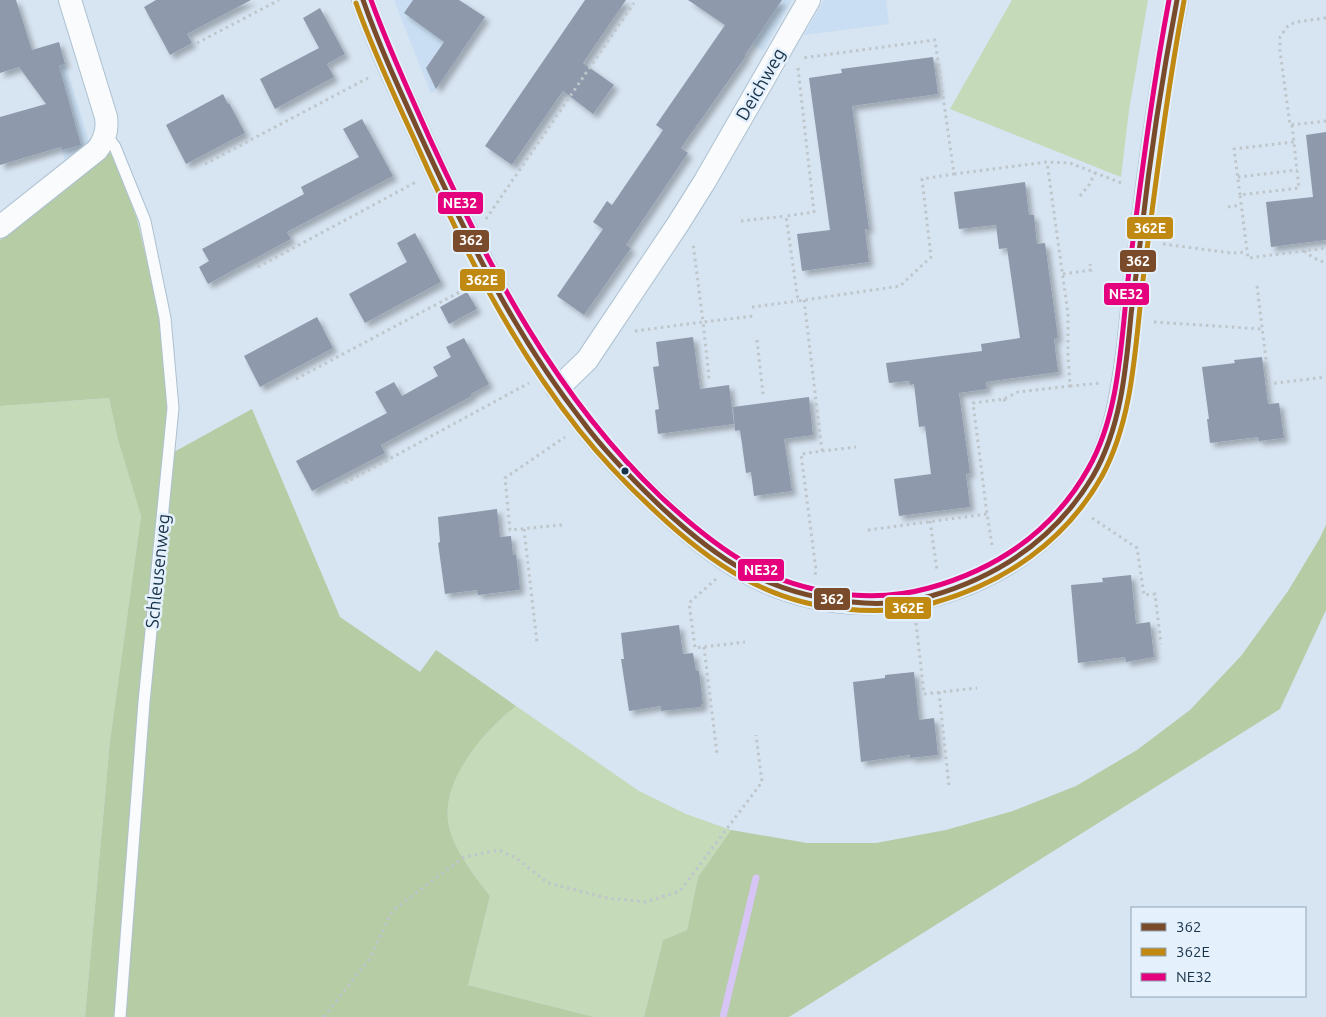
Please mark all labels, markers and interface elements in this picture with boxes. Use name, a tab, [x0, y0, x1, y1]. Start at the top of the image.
street label: Deichweg	[731, 44, 789, 124]
line badge: NE32	[437, 191, 484, 215]
text: NE32	[443, 195, 477, 211]
line badge: 362E	[1126, 216, 1174, 240]
text: 362E	[1134, 220, 1166, 236]
line badge: 362	[452, 229, 490, 253]
text: 362	[459, 232, 483, 248]
line badge: 362	[1119, 249, 1157, 273]
text: 362	[1126, 253, 1150, 269]
line badge: 362E	[459, 268, 506, 292]
text: 362E	[466, 272, 498, 288]
line badge: NE32	[1103, 282, 1150, 306]
text: NE32	[1109, 286, 1143, 302]
unlabelled marker	[620, 466, 630, 476]
street label: Schleusenweg	[141, 513, 173, 629]
line badge: NE32	[737, 558, 785, 582]
text: NE32	[744, 562, 778, 578]
line badge: 362	[813, 587, 851, 611]
text: 362	[820, 591, 844, 607]
line badge: 362E	[884, 596, 932, 620]
text: 362E	[892, 600, 924, 616]
legend	[1131, 907, 1306, 997]
text: 362	[1176, 918, 1201, 935]
text: 362E	[1176, 943, 1210, 960]
text: NE32	[1176, 968, 1212, 985]

